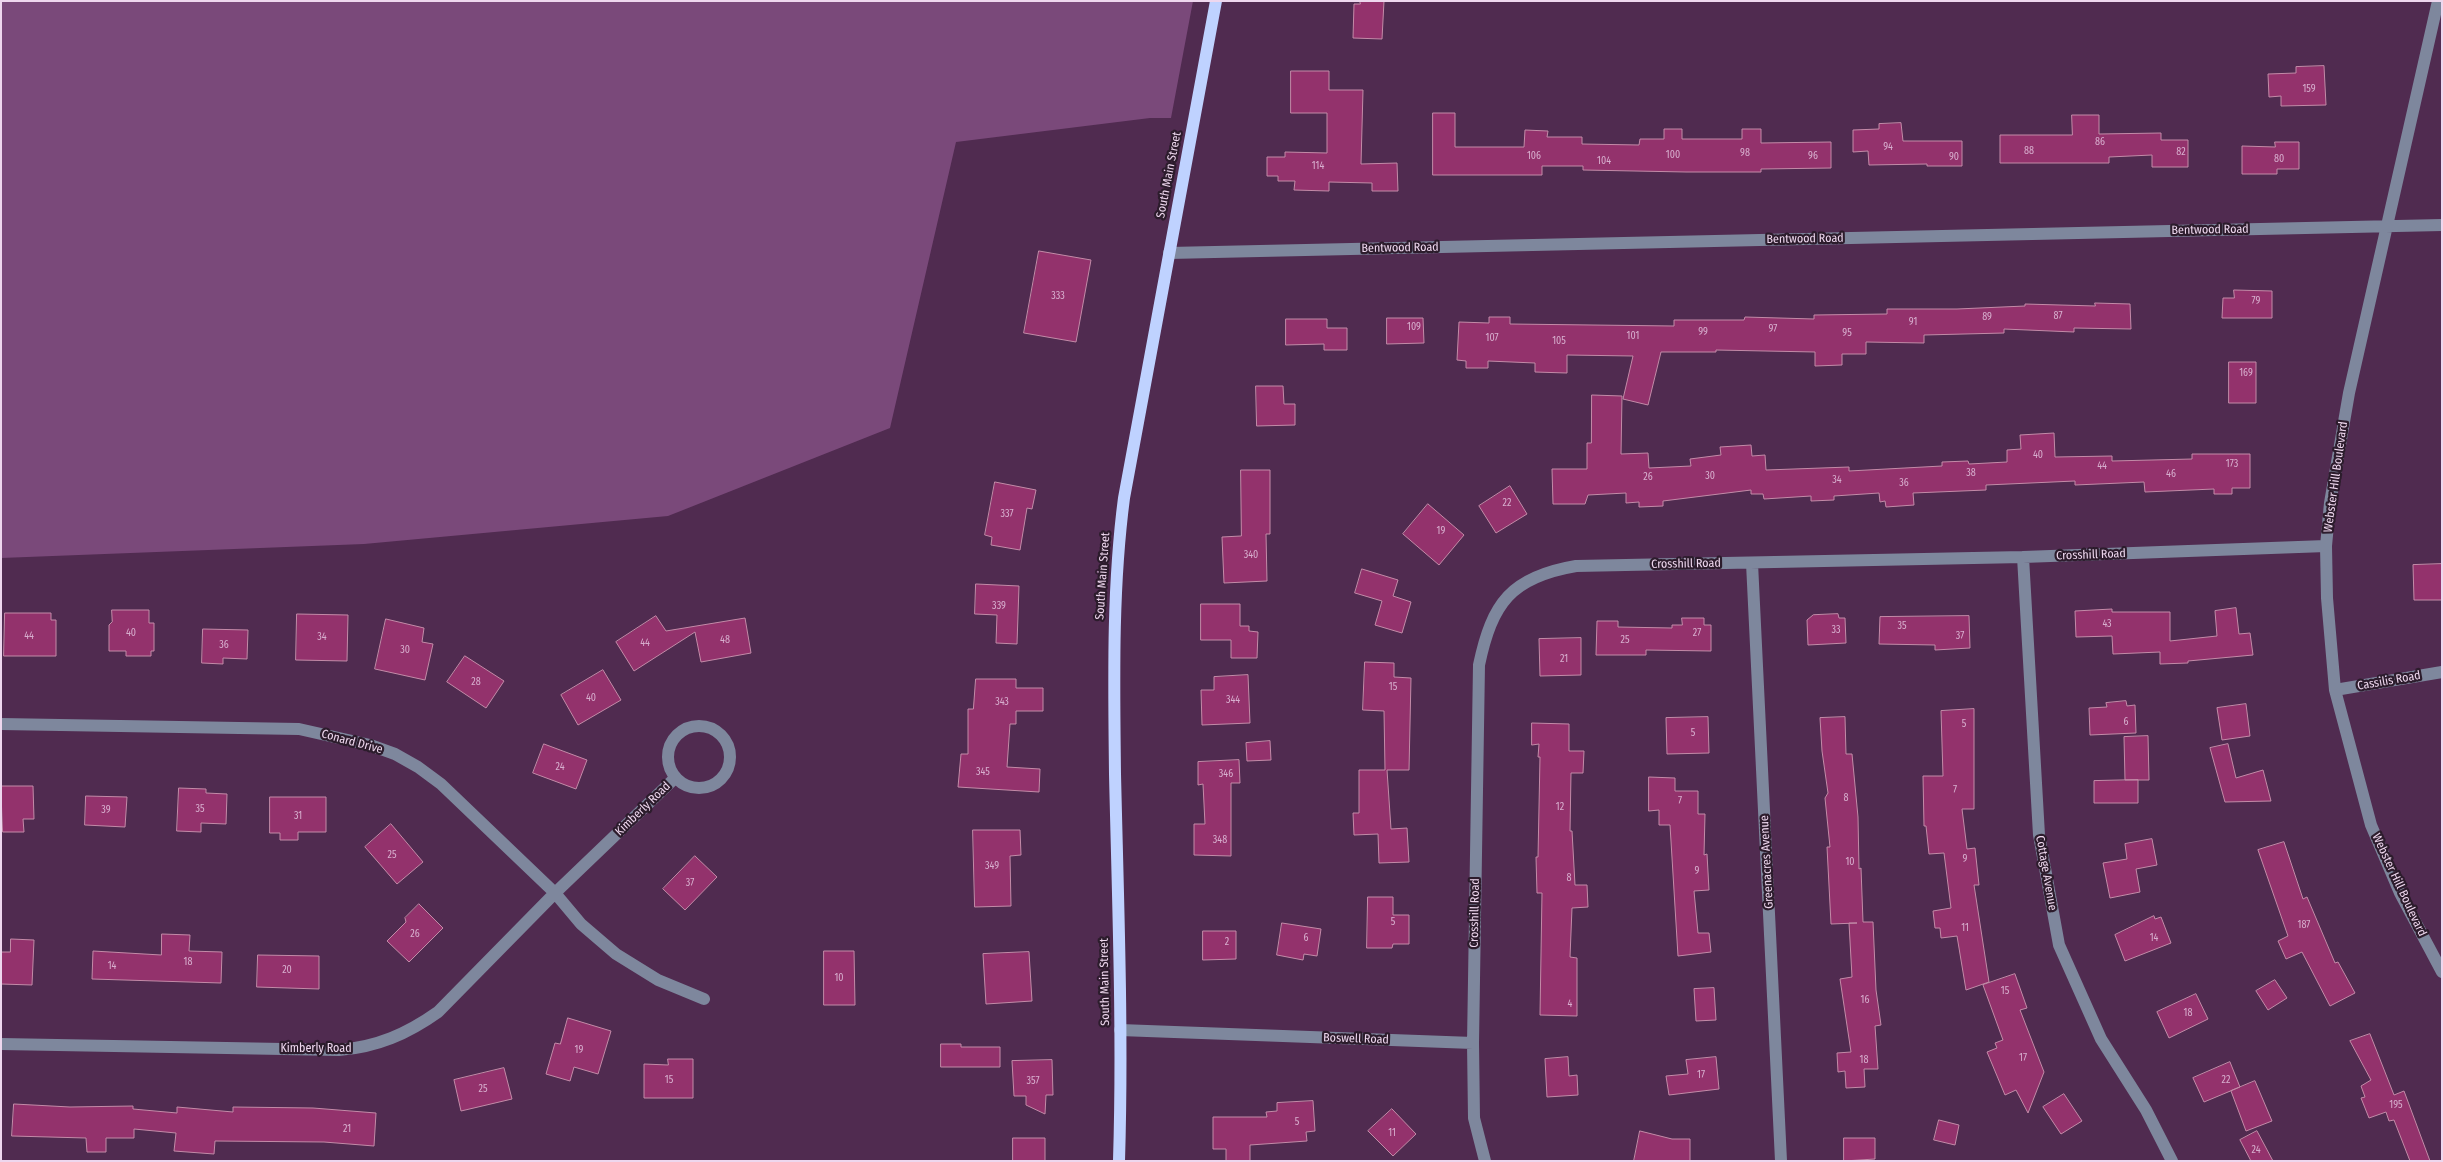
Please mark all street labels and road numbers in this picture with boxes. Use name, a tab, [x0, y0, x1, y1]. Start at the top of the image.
street label: South Main Street	[1154, 131, 1184, 219]
street label: Bentwood Road	[2171, 222, 2249, 238]
street label: Bentwood Road	[1766, 231, 1844, 247]
street label: Bentwood Road	[1361, 240, 1439, 256]
street label: Webster Hill Boulevard	[2321, 421, 2351, 533]
street label: South Main Street	[1093, 532, 1113, 620]
street label: Crosshill Road	[2056, 547, 2126, 563]
street label: Crosshill Road	[1651, 556, 1721, 572]
street label: Cassilis Road	[2356, 668, 2422, 694]
street label: Conard Drive	[320, 727, 384, 757]
street label: Kimberly Road	[612, 779, 674, 839]
street label: Greenacres Avenue	[1757, 815, 1777, 909]
street label: Webster Hill Boulevard	[2369, 831, 2429, 939]
street label: Cottage Avenue	[2032, 834, 2060, 912]
street label: Crosshill Road	[1467, 878, 1483, 948]
street label: South Main Street	[1097, 938, 1113, 1026]
street label: Boswell Road	[1323, 1031, 1389, 1047]
street label: Kimberly Road	[280, 1042, 352, 1056]

